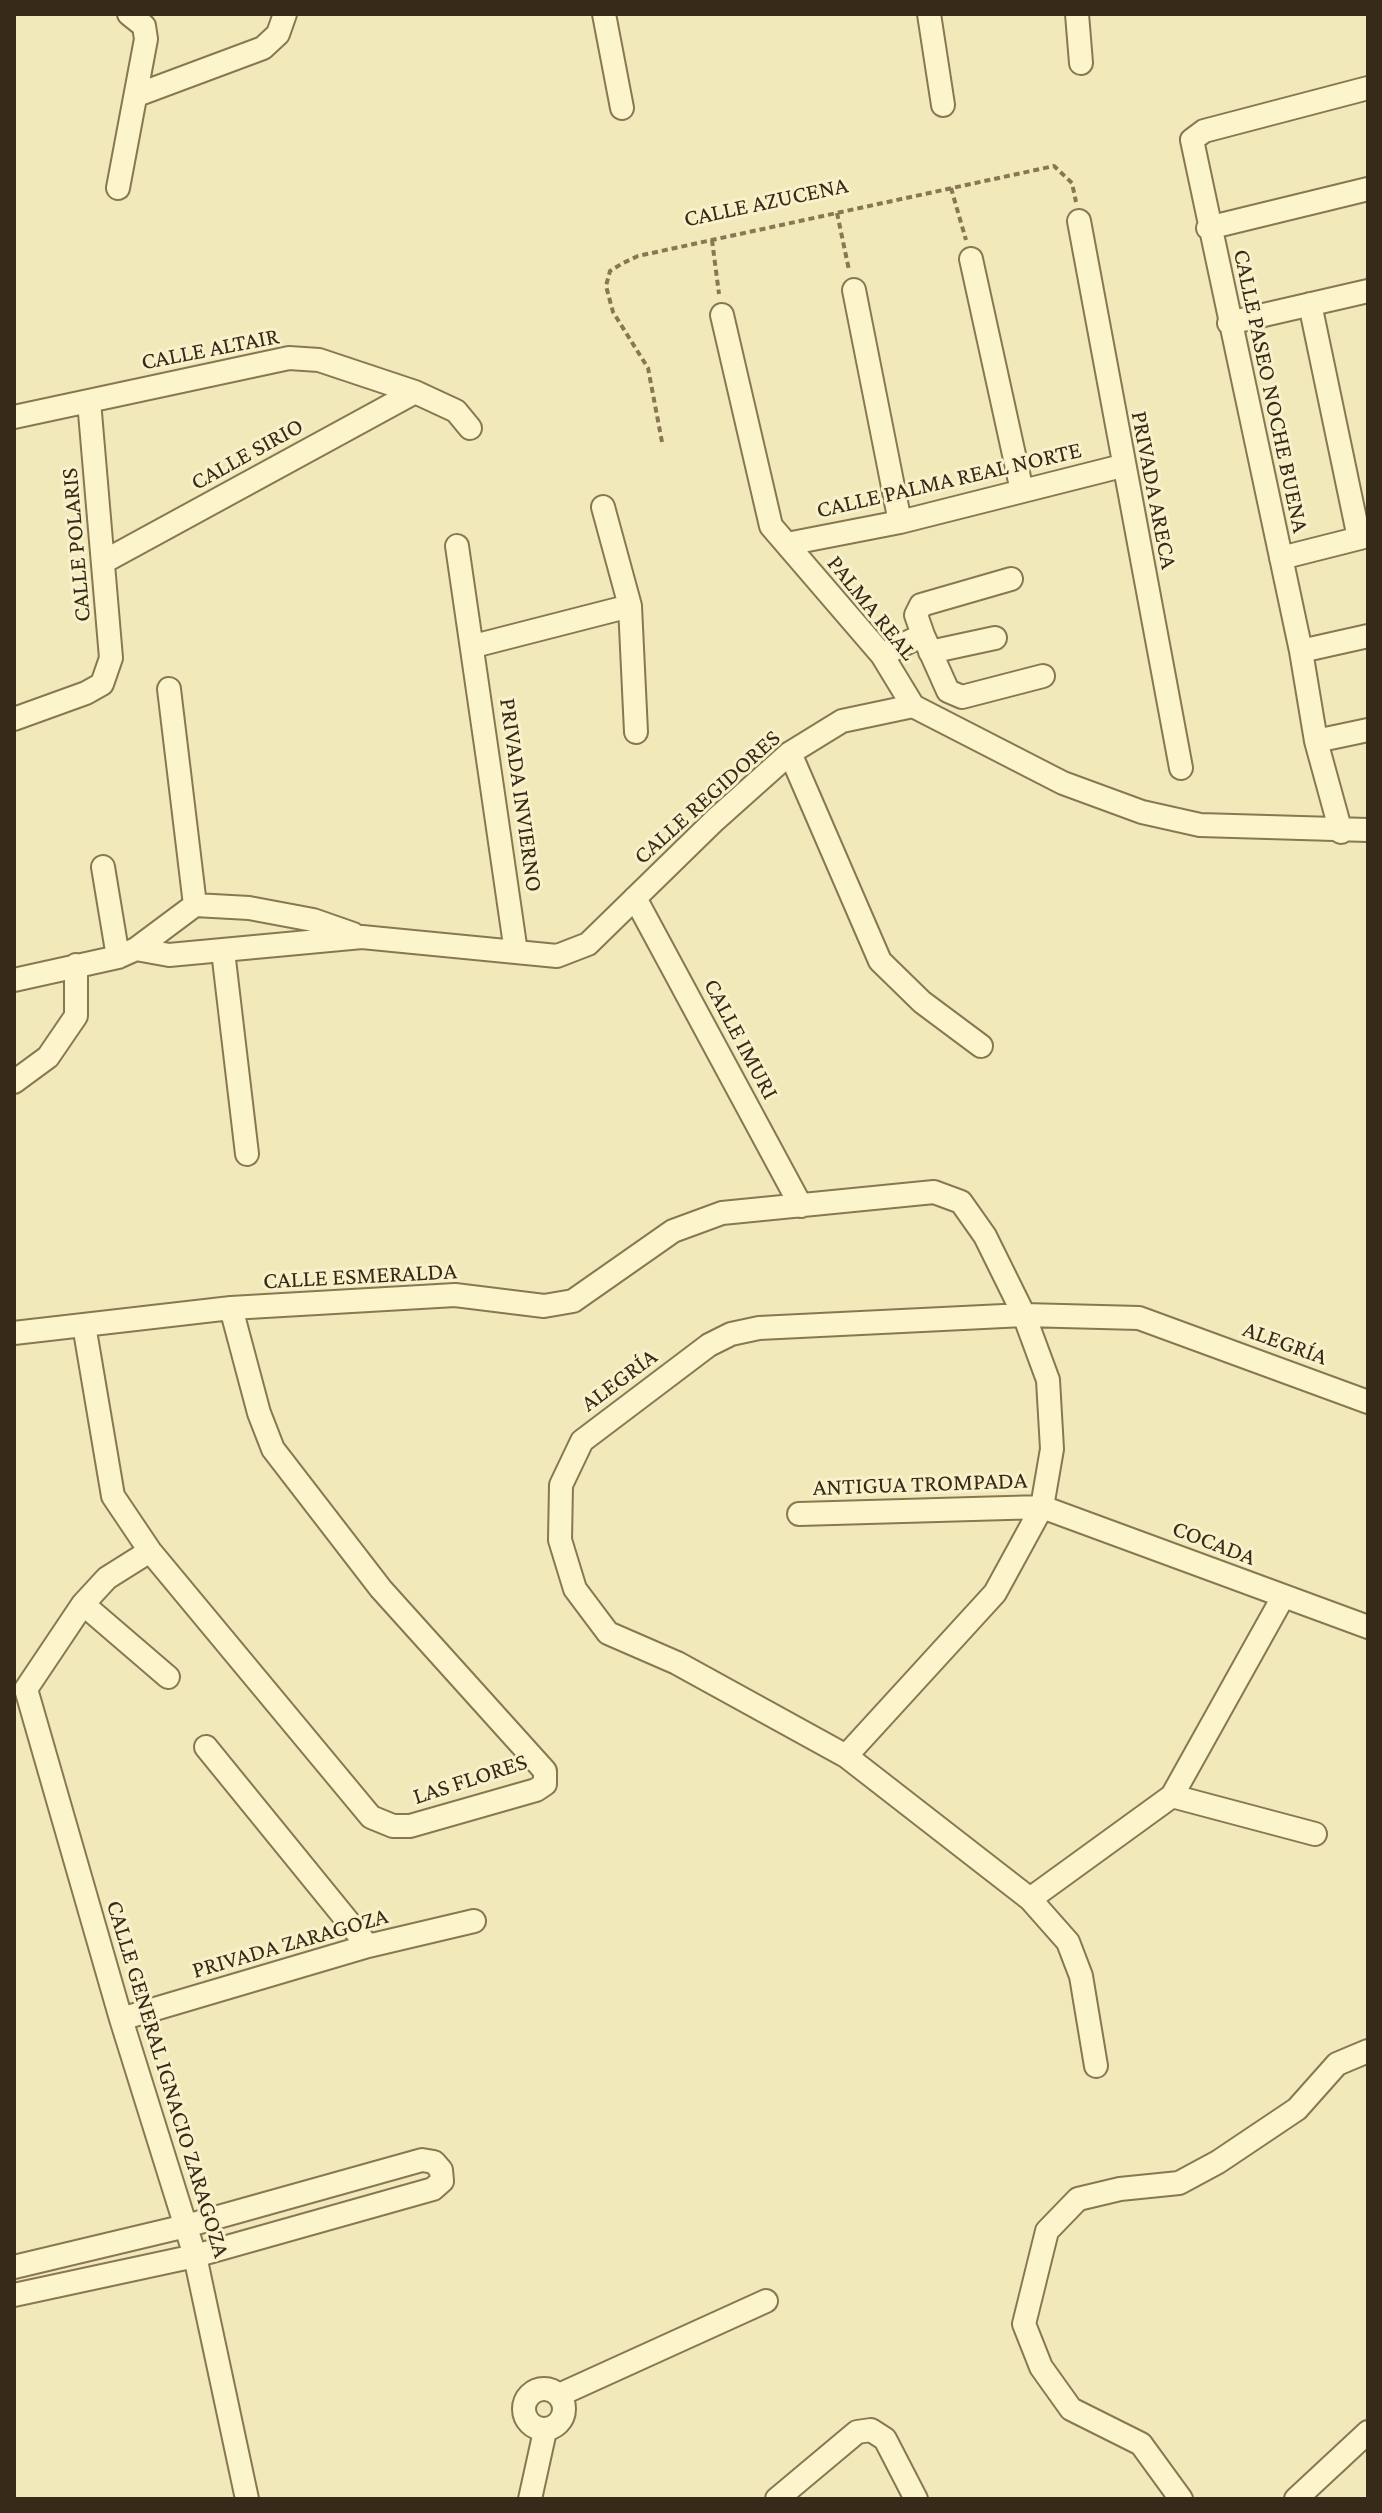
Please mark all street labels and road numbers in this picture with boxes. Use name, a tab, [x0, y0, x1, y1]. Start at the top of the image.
street label: CALLE AZUCENA	[681, 171, 851, 233]
street label: CALLE PASEO NOCHE BUENA	[1227, 247, 1315, 535]
street label: CALLE ALTAIR	[139, 322, 281, 376]
street label: PRIVADA ARECA	[1125, 409, 1183, 571]
street label: CALLE SIRIO	[186, 411, 308, 497]
street label: CALLE PALMA REAL NORTE	[814, 435, 1084, 525]
street label: CALLE POLARIS	[55, 467, 97, 623]
street label: PALMA REAL	[821, 550, 923, 666]
street label: PRIVADA INVIERNO	[493, 696, 549, 894]
street label: CALLE REGIDORES	[628, 724, 786, 870]
street label: CALLE IMURI	[697, 974, 785, 1104]
street label: CALLE ESMERALDA	[262, 1257, 458, 1295]
street label: ALEGRÍA	[1239, 1314, 1331, 1372]
street label: ALEGRÍA	[575, 1342, 663, 1418]
street label: ANTIGUA TROMPADA	[812, 1466, 1028, 1502]
street label: COCADA	[1168, 1514, 1260, 1572]
street label: LAS FLORES	[409, 1747, 531, 1811]
street label: CALLE GENERAL IGNACIO ZARAGOZA	[100, 1897, 236, 2261]
street label: PRIVADA ZARAGOZA	[189, 1901, 391, 1985]

